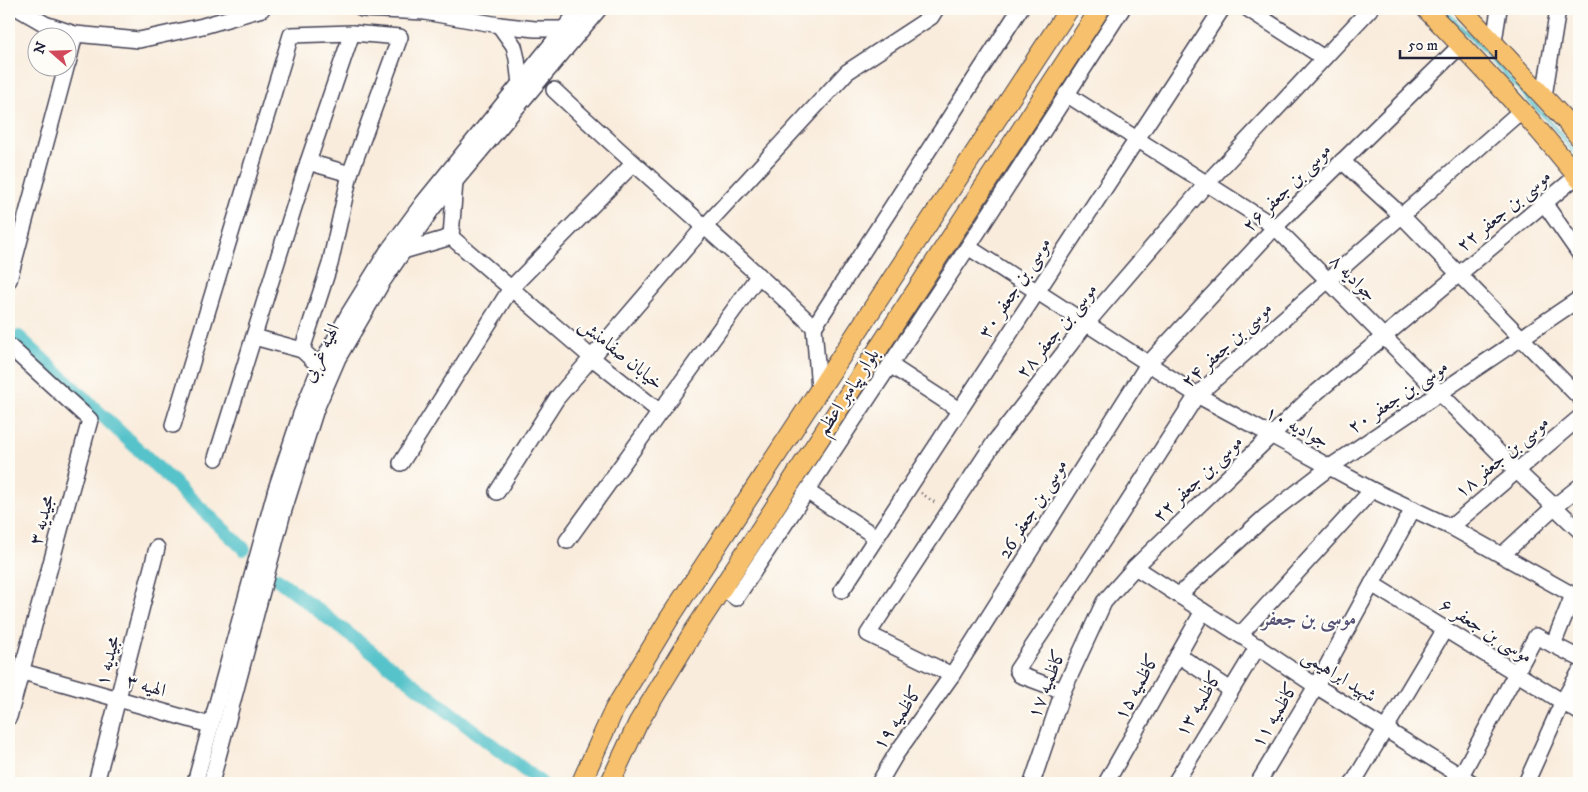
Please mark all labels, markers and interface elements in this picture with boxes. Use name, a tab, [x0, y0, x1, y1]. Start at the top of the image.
north arrow	[28, 28, 78, 78]
scale bar	[1400, 28, 1497, 60]
text: 50 m	[1408, 36, 1438, 55]
text: N	[30, 39, 51, 56]
street label: موسی بن جعفر ۲۶	[1238, 139, 1337, 238]
street label: موسی بن جعفر ۲۲	[1452, 165, 1557, 258]
street label: موسی بن جعفر ۳۰	[974, 233, 1057, 343]
street label: جوادیه ۸	[1324, 249, 1382, 307]
street label: موسی بن جعفر ۲۸	[1012, 279, 1103, 384]
street label: موسی بن جعفر ۲۴	[1177, 297, 1278, 394]
street label: خیابان صفامنش	[574, 313, 668, 395]
street label: الهیه غربی	[297, 320, 347, 387]
street label: بلوار پیامبر اعظم	[811, 344, 890, 443]
street label: موسی بن جعفر ۲۰	[1343, 355, 1453, 440]
street label: جوادیه ۱۰	[1261, 401, 1333, 453]
street label: موسی بن جعفر ۱۸	[1450, 411, 1555, 504]
street label: موسی بن جعفر ۲۲	[1148, 430, 1248, 528]
street label: موسی بن جعفر 26	[993, 455, 1074, 564]
street label: مجیدیه ۳	[24, 492, 60, 548]
street label: موسی بن جعفر ۶	[1435, 593, 1537, 669]
district label: موسی بن جعفر	[1260, 607, 1356, 633]
street label: مجیدیه ۱	[91, 633, 125, 689]
street label: شهید ابراهیمی	[1297, 644, 1380, 709]
street label: کاظمیه ۱۷	[1023, 646, 1071, 722]
street label: کاظمیه ۱۵	[1109, 650, 1165, 724]
street label: کاظمیه ۱۳	[1170, 667, 1228, 741]
street label: الهیه ۳	[124, 669, 168, 703]
street label: کاظمیه ۱۱	[1246, 678, 1304, 752]
street label: کاظمیه ۱۹	[868, 682, 928, 754]

